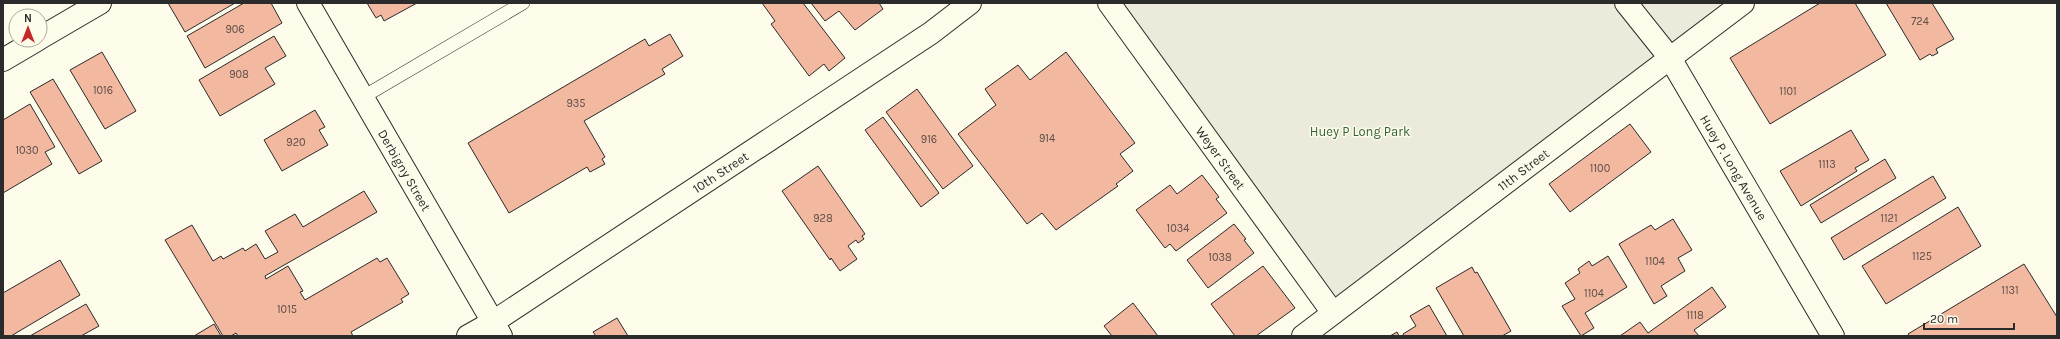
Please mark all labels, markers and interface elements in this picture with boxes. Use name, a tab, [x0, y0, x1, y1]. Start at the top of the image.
north arrow	[8, 8, 48, 48]
text: N	[24, 12, 32, 25]
house number: 724	[1911, 15, 1929, 28]
house number: 906	[225, 23, 245, 36]
house number: 908	[229, 68, 249, 81]
house number: 1016	[93, 84, 113, 97]
house number: 1101	[1779, 85, 1797, 98]
house number: 935	[566, 97, 586, 110]
street label: Huey P. Long Avenue	[1697, 112, 1771, 223]
street label: Weyer Street	[1193, 123, 1249, 192]
park label: Huey P Long Park	[1310, 124, 1410, 139]
street label: Derbigny Street	[375, 127, 434, 213]
house number: 914	[1039, 132, 1055, 145]
house number: 916	[921, 133, 937, 146]
house number: 920	[286, 136, 306, 149]
house number: 1030	[15, 144, 39, 157]
street label: 11th Street	[1495, 145, 1552, 194]
street label: 10th Street	[690, 148, 751, 196]
house number: 1113	[1818, 158, 1836, 171]
house number: 1100	[1590, 162, 1610, 175]
house number: 928	[813, 212, 833, 225]
house number: 1121	[1880, 212, 1898, 225]
house number: 1034	[1167, 222, 1189, 235]
house number: 1125	[1912, 250, 1932, 263]
house number: 1038	[1208, 251, 1232, 264]
house number: 1104	[1645, 255, 1665, 268]
house number: 1131	[2001, 284, 2019, 297]
house number: 1104	[1584, 287, 1604, 300]
house number: 1015	[277, 303, 297, 316]
scale bar	[1924, 305, 2014, 331]
house number: 1118	[1686, 309, 1704, 322]
text: 20 m	[1930, 312, 1958, 326]

